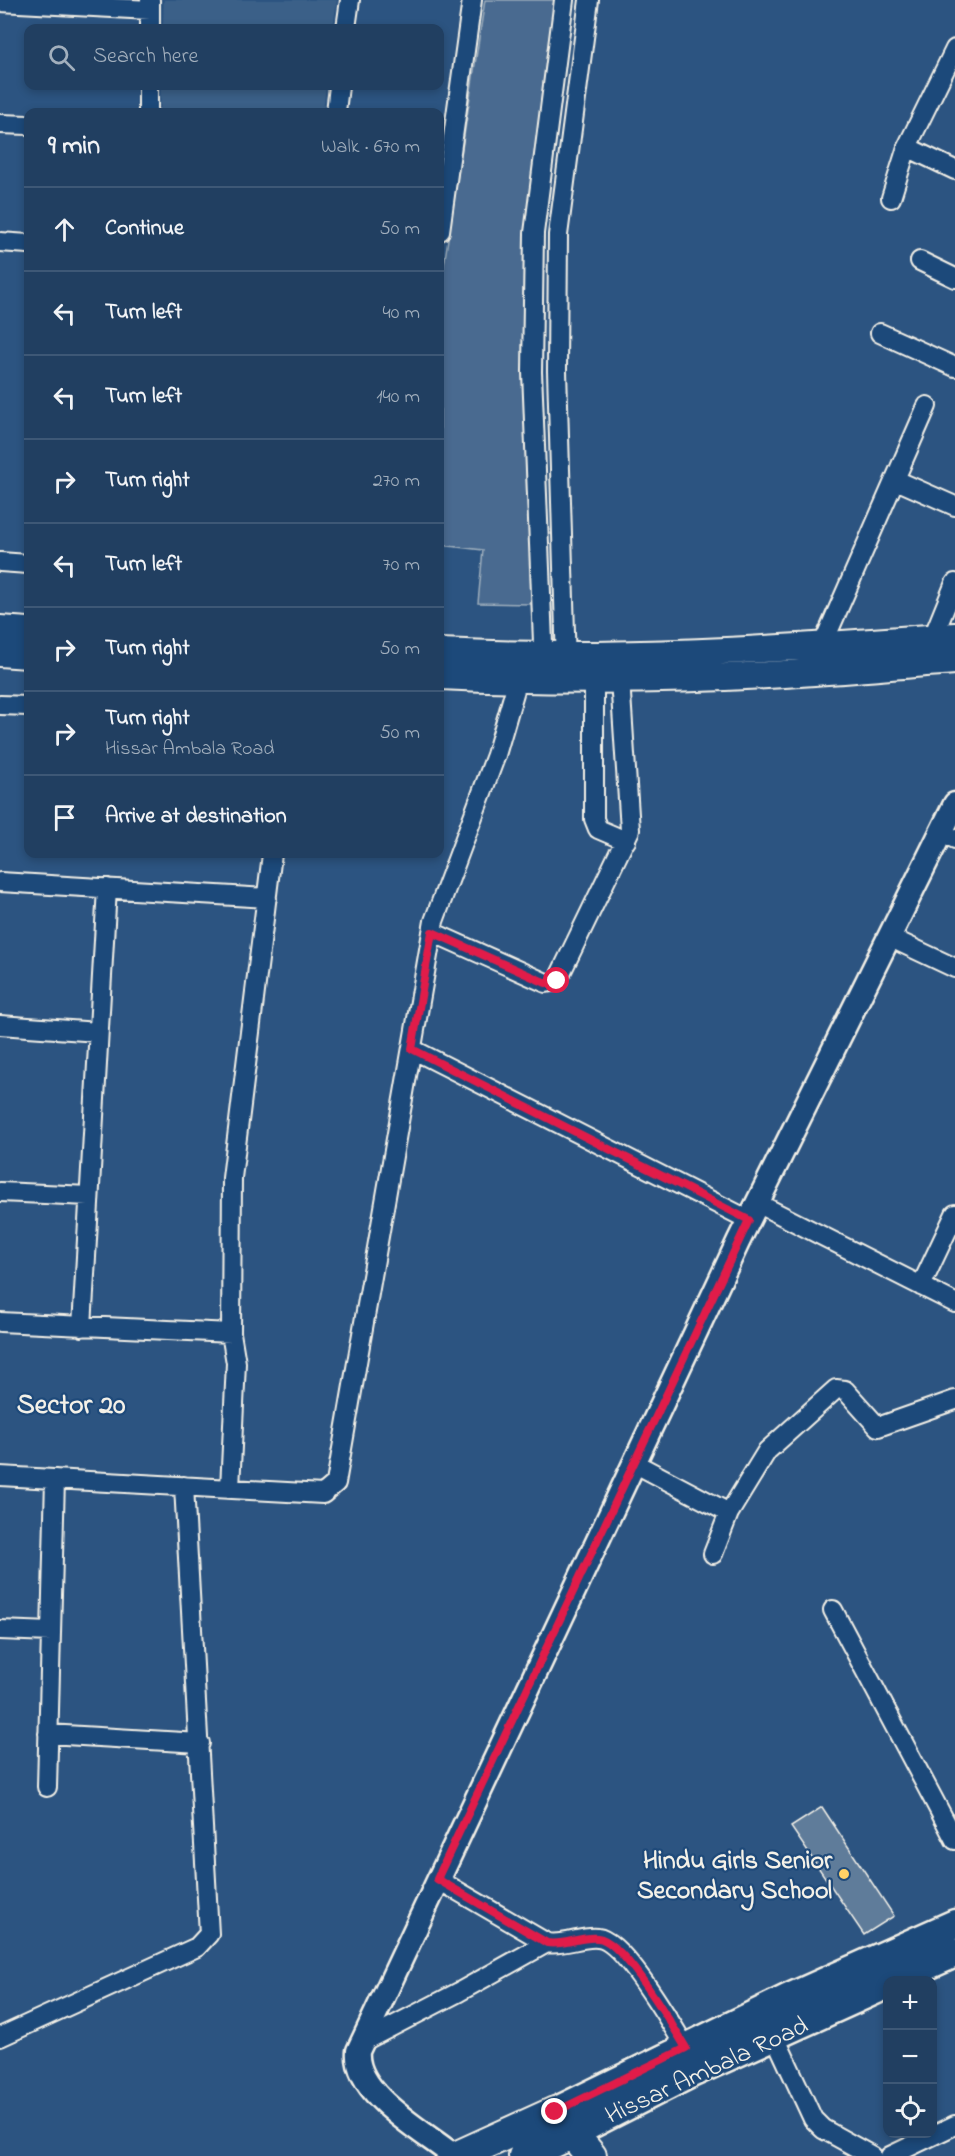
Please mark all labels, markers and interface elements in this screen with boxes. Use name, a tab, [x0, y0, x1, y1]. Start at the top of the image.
search box	[24, 24, 444, 90]
icon: search	[45, 41, 78, 74]
text: Search here	[93, 41, 198, 73]
text: 9 min	[48, 128, 100, 166]
text: Walk · 670 m	[321, 133, 420, 162]
icon: ahead	[48, 213, 81, 246]
text: Continue	[105, 213, 184, 245]
text: 50 m	[379, 215, 420, 244]
icon: left	[48, 297, 81, 330]
text: Turn left	[105, 297, 182, 329]
text: 40 m	[383, 299, 420, 328]
icon: left	[48, 381, 81, 414]
text: Turn left	[105, 381, 182, 413]
text: 140 m	[376, 383, 420, 412]
icon: right	[48, 465, 81, 498]
text: Turn right	[105, 465, 190, 497]
text: 270 m	[373, 467, 420, 496]
icon: left	[48, 549, 81, 582]
text: Turn left	[105, 549, 182, 581]
text: 70 m	[383, 551, 420, 580]
icon: right	[48, 633, 81, 666]
text: Turn right	[105, 633, 190, 665]
text: 50 m	[379, 635, 420, 664]
text: Turn right	[105, 703, 190, 735]
icon: right	[48, 717, 81, 750]
text: 50 m	[379, 719, 420, 748]
text: Hissar Ambala Road	[105, 735, 274, 764]
icon: arrive	[48, 801, 81, 834]
text: Arrive at destination	[105, 801, 287, 833]
route start	[543, 967, 569, 993]
district label: Sector 20	[17, 1386, 125, 1427]
place label: Hindu Girls Senior Secondary School	[637, 1843, 833, 1911]
marker: Hindu Girls Senior Secondary School	[837, 1867, 851, 1881]
map controls	[883, 1976, 937, 2138]
button: +	[883, 1976, 937, 2030]
street label: Hissar Ambala Road	[599, 2008, 815, 2135]
button: −	[883, 2030, 937, 2084]
button: locate	[883, 2084, 937, 2138]
route end	[541, 2098, 567, 2124]

